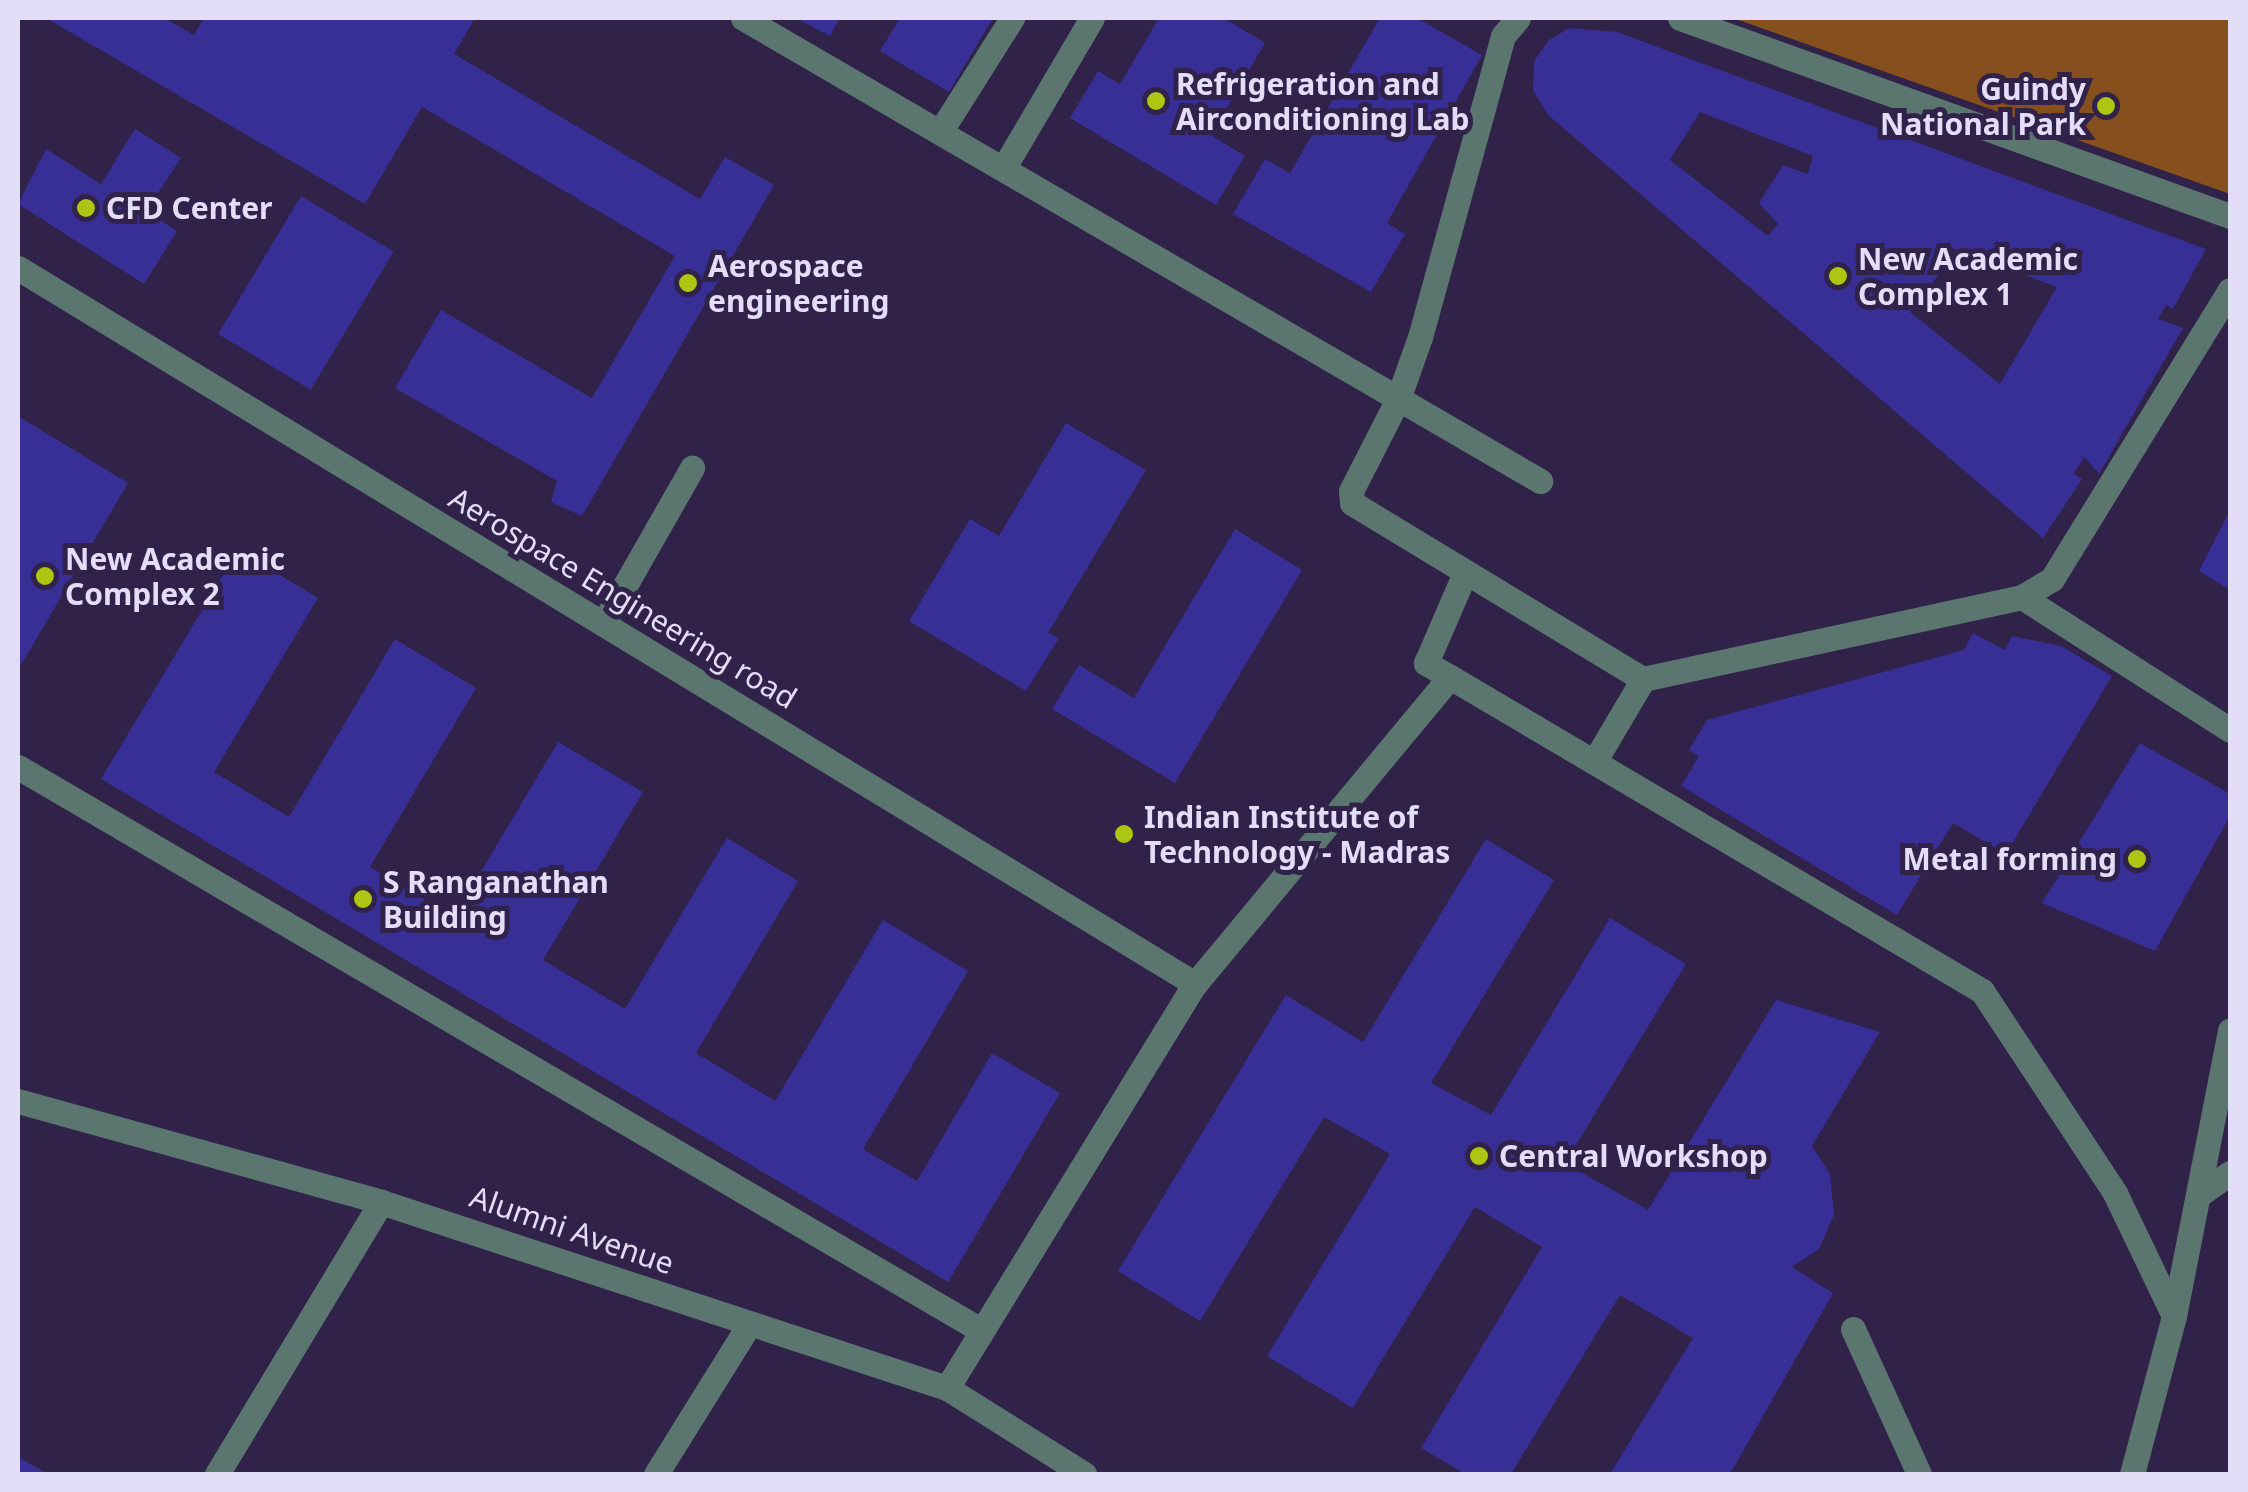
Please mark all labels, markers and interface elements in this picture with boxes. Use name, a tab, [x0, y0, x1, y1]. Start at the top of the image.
place label: Refrigeration and Airconditioning Lab	[1176, 66, 1469, 136]
place label: Guindy National Park	[1880, 71, 2086, 142]
marker: Refrigeration and Airconditioning Lab	[1145, 90, 1167, 112]
marker: Guindy National Park	[2095, 95, 2117, 117]
place label: CFD Center	[106, 190, 272, 226]
marker: CFD Center	[75, 197, 97, 219]
place label: New Academic Complex 1	[1858, 241, 2078, 312]
place label: Aerospace engineering	[708, 248, 889, 318]
marker: New Academic Complex 1	[1827, 265, 1849, 287]
marker: Aerospace engineering	[677, 272, 699, 294]
street label: Aerospace Engineering road	[443, 480, 803, 716]
place label: New Academic Complex 2	[65, 541, 285, 612]
marker: New Academic Complex 2	[34, 565, 56, 587]
place label: Indian Institute of Technology - Madras	[1144, 799, 1450, 870]
marker: Indian Institute of Technology - Madras	[1113, 823, 1135, 845]
place label: Metal forming	[1903, 841, 2117, 877]
marker: Metal forming	[2126, 848, 2148, 870]
place label: S Ranganathan Building	[383, 864, 609, 934]
marker: S Ranganathan Building	[352, 888, 374, 910]
place label: Central Workshop	[1499, 1138, 1768, 1174]
marker: Central Workshop	[1468, 1145, 1490, 1167]
street label: Alumni Avenue	[465, 1178, 679, 1282]

